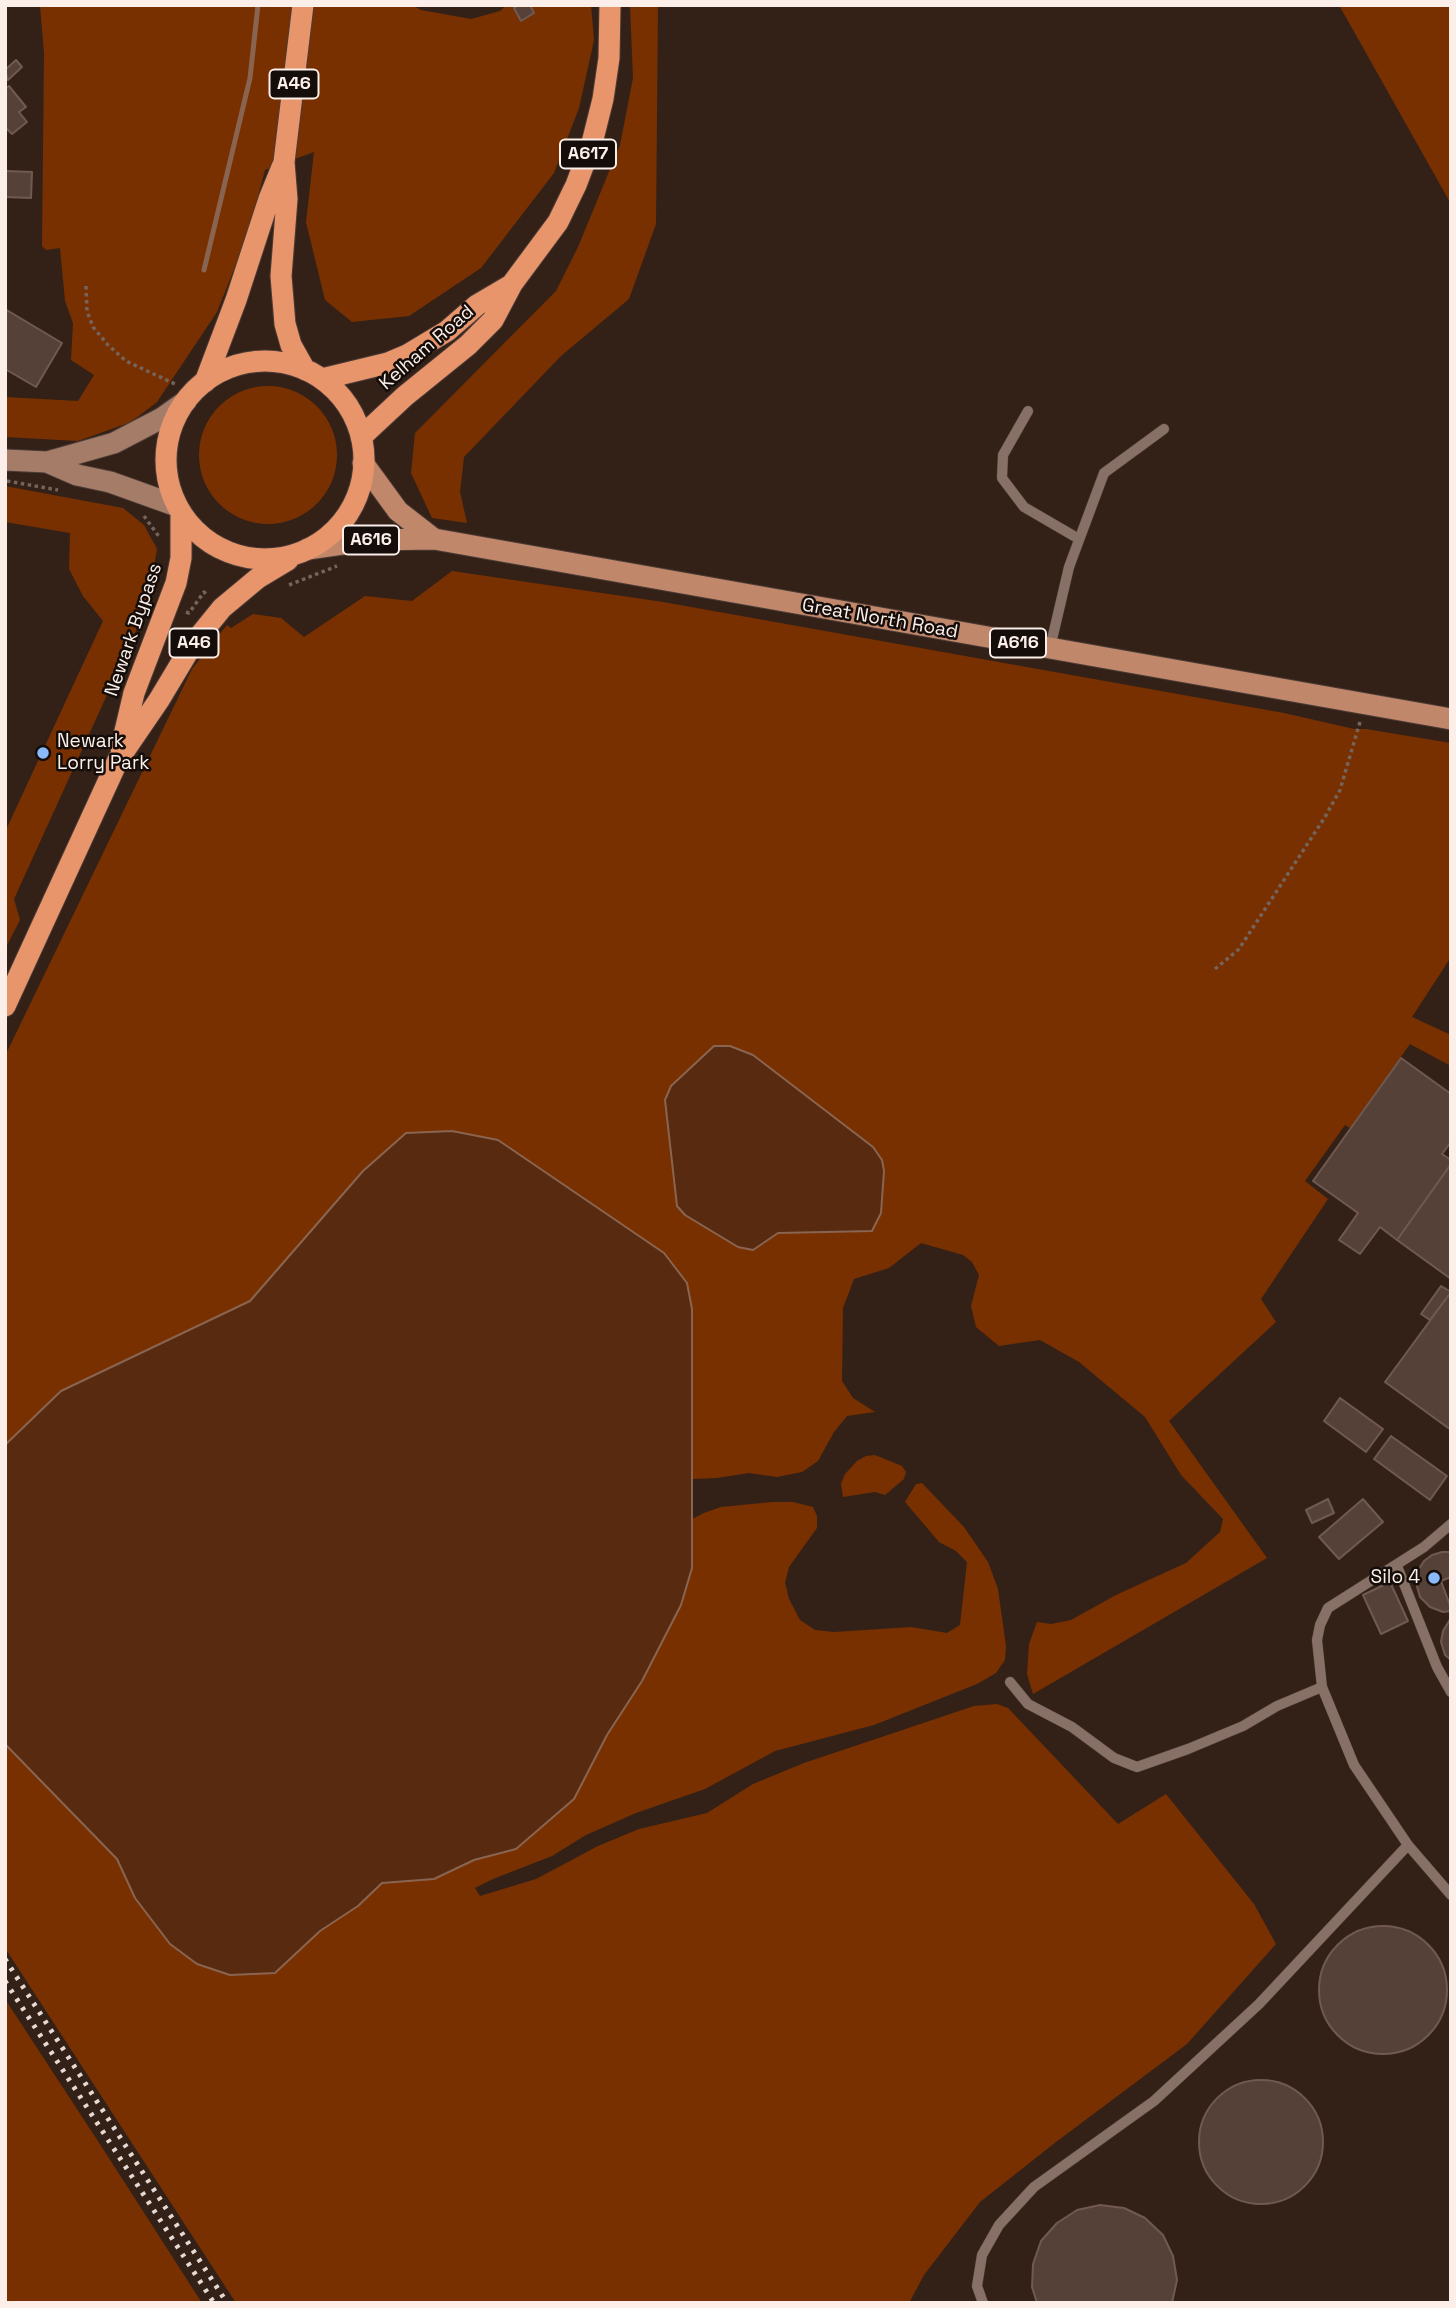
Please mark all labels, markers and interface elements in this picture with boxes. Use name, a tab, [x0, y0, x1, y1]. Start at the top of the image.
road number: A46	[270, 70, 318, 98]
road number: A617	[560, 140, 616, 168]
street label: Kelham Road	[375, 301, 479, 395]
road number: A616	[343, 526, 399, 554]
street label: Newark Bypass	[101, 560, 167, 700]
street label: Great North Road	[800, 594, 960, 644]
road number: A46	[170, 628, 218, 658]
road number: A616	[990, 628, 1046, 658]
place label: Newark Lorry Park	[57, 731, 149, 775]
marker: Newark Lorry Park	[35, 745, 51, 761]
place label: Silo 4	[1371, 1567, 1420, 1589]
marker: Silo 4	[1426, 1570, 1442, 1586]

